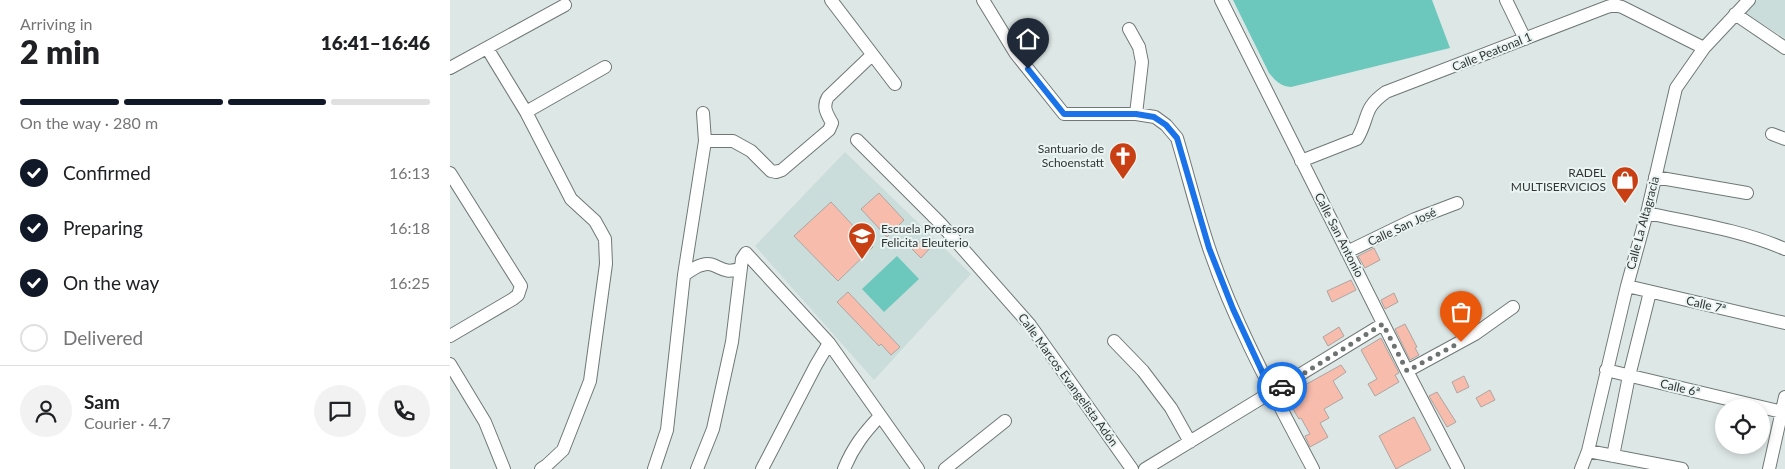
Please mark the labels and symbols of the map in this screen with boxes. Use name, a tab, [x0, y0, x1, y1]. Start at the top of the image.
pin	[1007, 18, 1049, 69]
street label: Calle Peatonal 1	[1450, 29, 1534, 74]
place label: Santuario de Schoenstatt	[1038, 141, 1105, 170]
church icon: Santuario de Schoenstatt	[1108, 141, 1138, 180]
place label: RADEL MULTISERVICIOS	[1511, 165, 1606, 194]
shop icon: RADEL MULTISERVICIOS	[1610, 165, 1640, 204]
street label: Calle La Altagracia	[1623, 174, 1662, 271]
street label: Calle San Antonio	[1312, 190, 1367, 280]
street label: Calle San José	[1365, 204, 1439, 249]
school or university icon: Escuela Profesora Felicita Eleuterio	[847, 221, 877, 260]
place label: Escuela Profesora Felicita Eleuterio	[881, 221, 974, 250]
pin	[1440, 291, 1482, 342]
street label: Calle 7ª	[1685, 293, 1728, 316]
street label: Calle Marcos Evangelista Adón	[1015, 310, 1122, 449]
courier	[1257, 362, 1307, 412]
street label: Calle 6ª	[1659, 376, 1702, 399]

